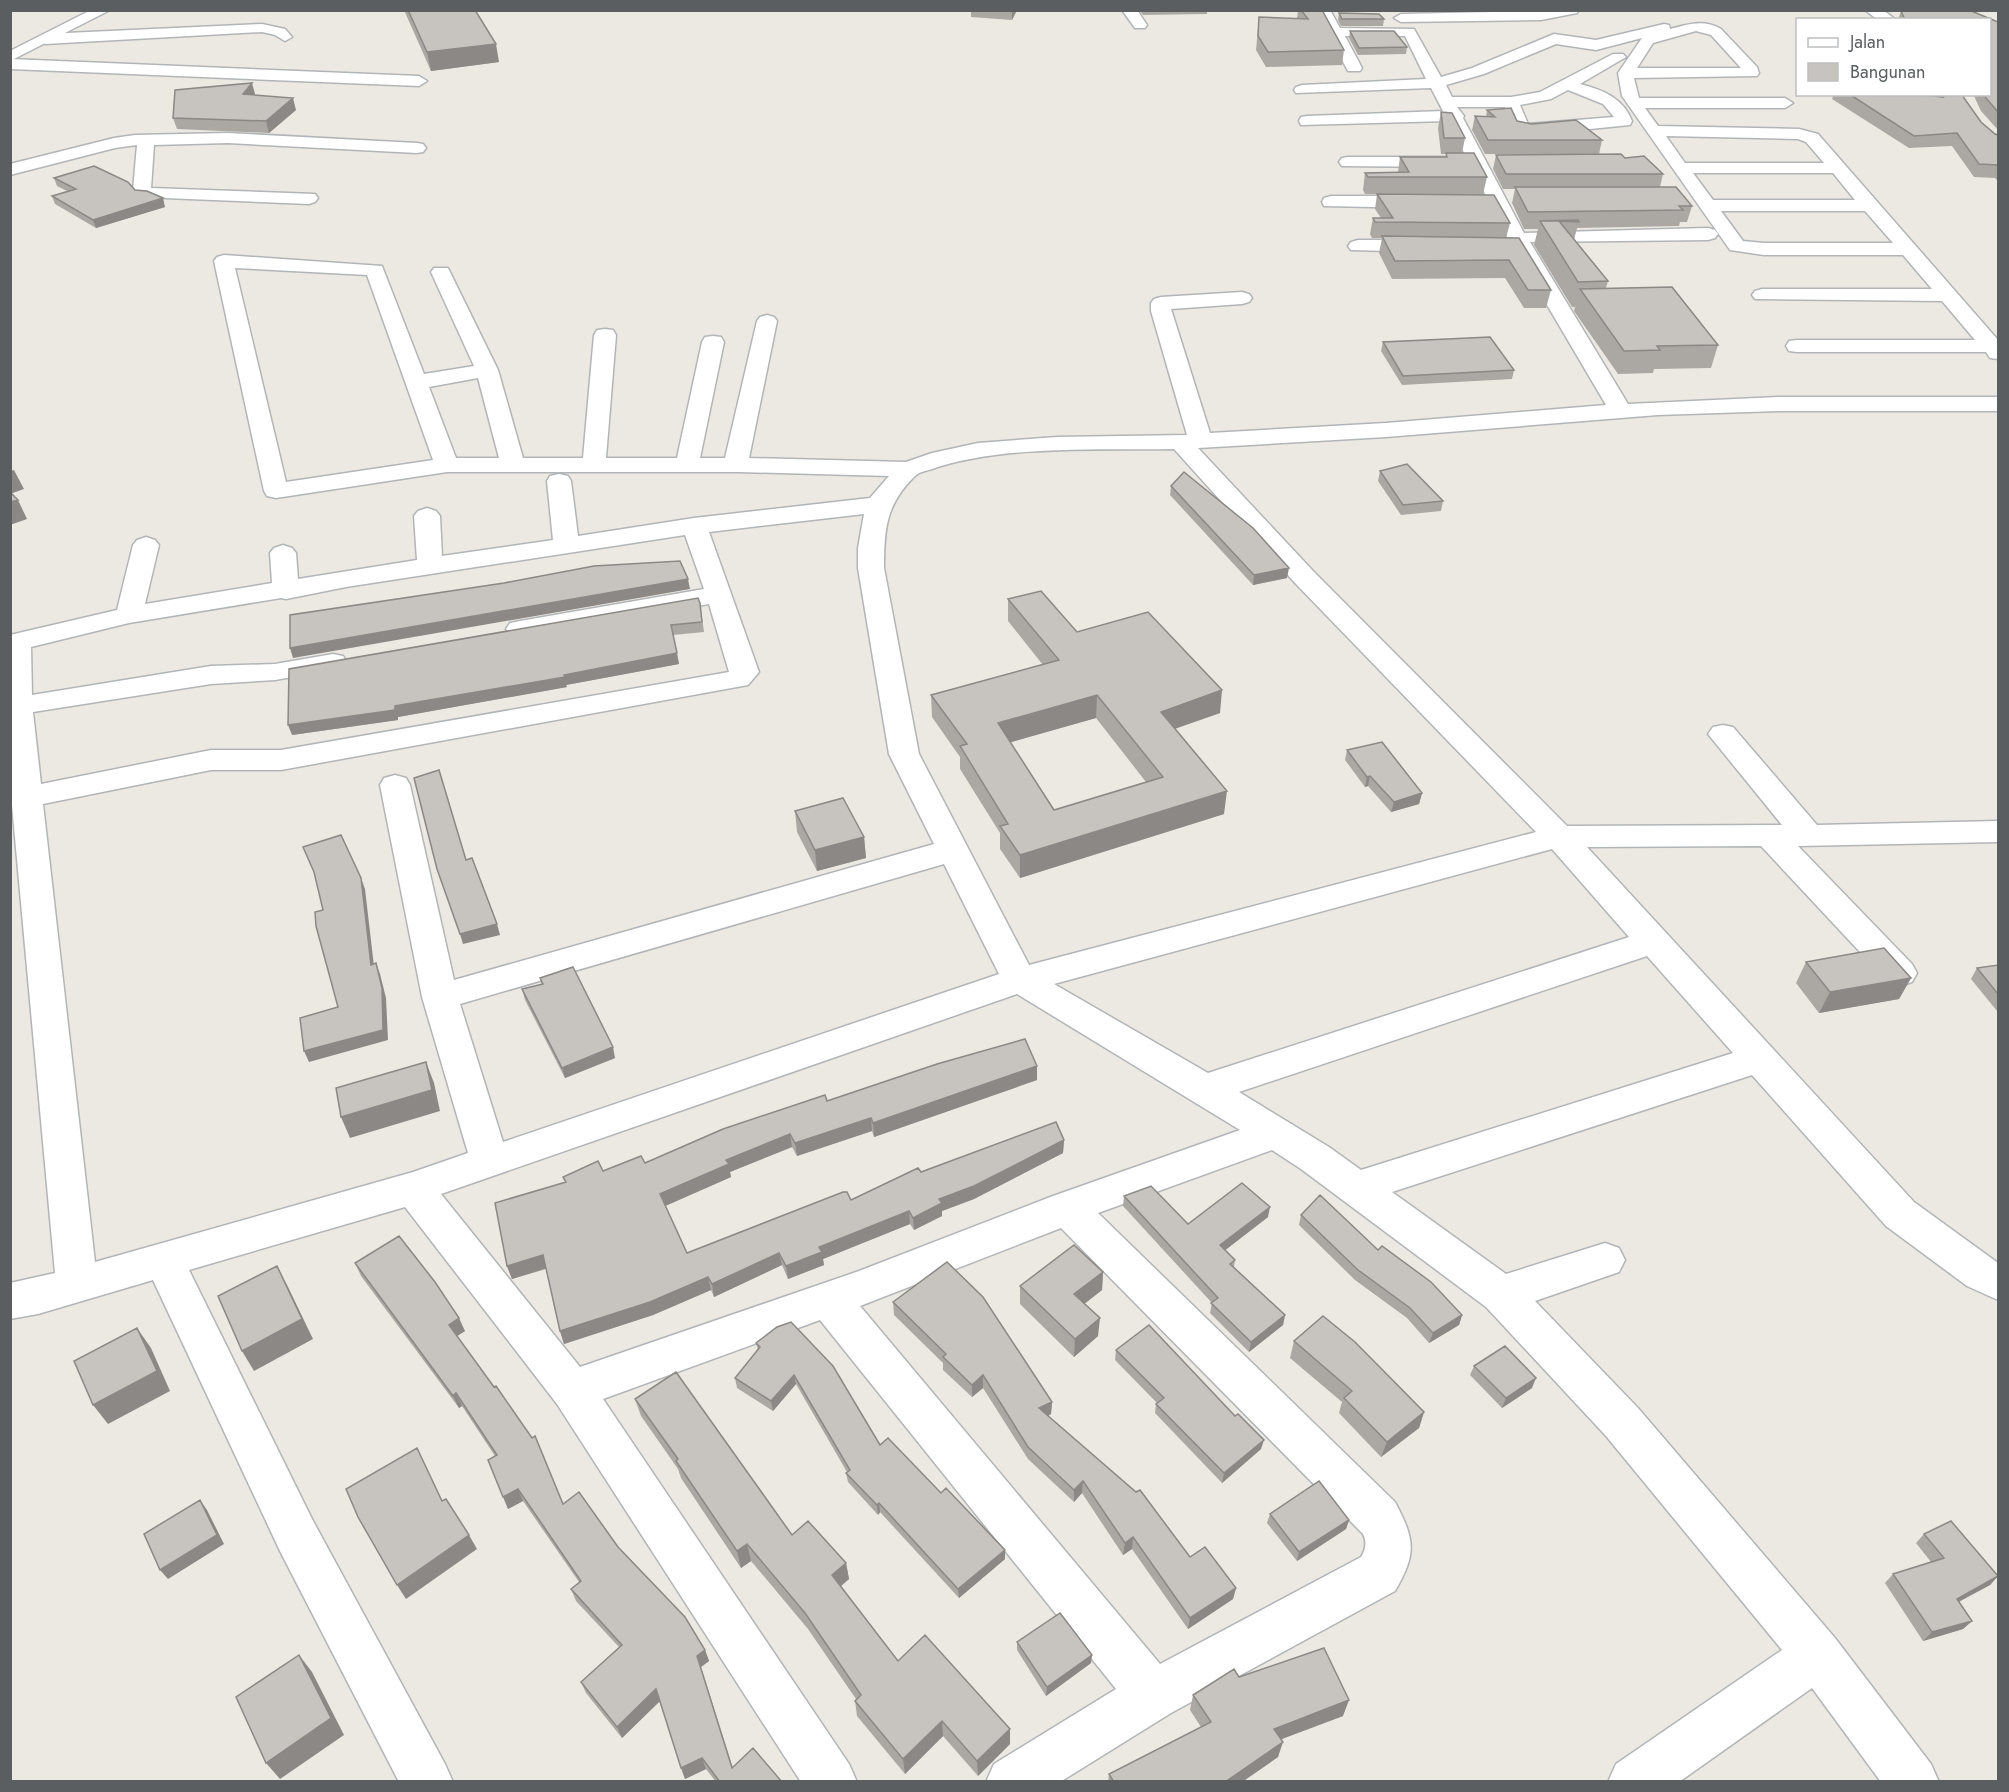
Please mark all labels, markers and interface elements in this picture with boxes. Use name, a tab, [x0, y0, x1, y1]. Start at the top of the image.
legend	[1796, 18, 1991, 96]
text: Jalan	[1848, 29, 1885, 55]
text: Bangunan	[1850, 59, 1925, 85]

